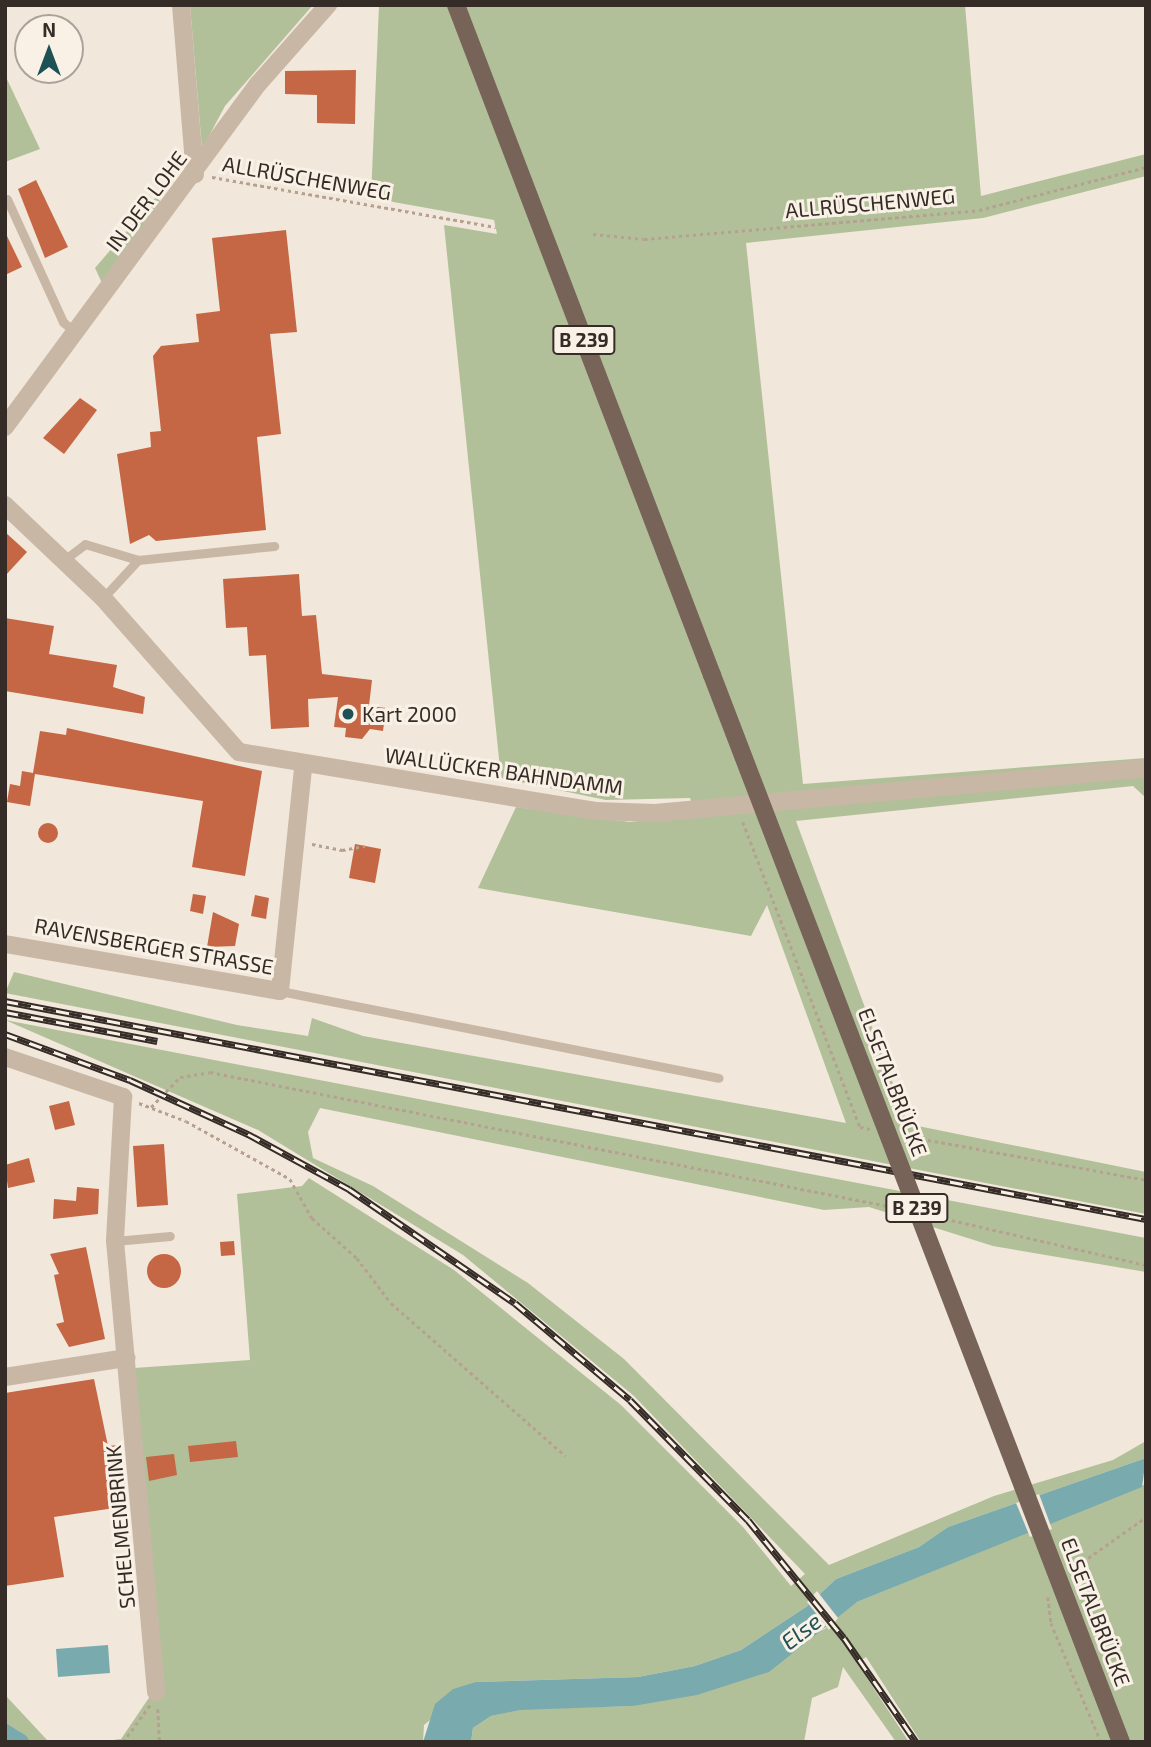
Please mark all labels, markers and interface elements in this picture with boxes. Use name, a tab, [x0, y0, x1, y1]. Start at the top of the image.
north arrow	[14, 14, 84, 84]
text: N	[42, 18, 56, 41]
street label: IN DER LOHE	[100, 146, 192, 256]
street label: ALLRÜSCHENWEG	[221, 151, 393, 205]
street label: ALLRÜSCHENWEG	[784, 183, 956, 223]
road number: B 239	[551, 324, 617, 356]
place label: Kart 2000	[362, 701, 457, 727]
marker: Kart 2000	[340, 706, 356, 722]
street label: WALLÜCKER BAHNDAMM	[383, 742, 625, 800]
street label: RAVENSBERGER STRASSE	[33, 913, 275, 979]
street label: ELSETALBRÜCKE	[853, 1004, 933, 1160]
road number: B 239	[884, 1192, 950, 1224]
street label: SCHELMENBRINK	[100, 1444, 140, 1610]
street label: ELSETALBRÜCKE	[1056, 1534, 1136, 1690]
water label: Else	[775, 1607, 827, 1655]

